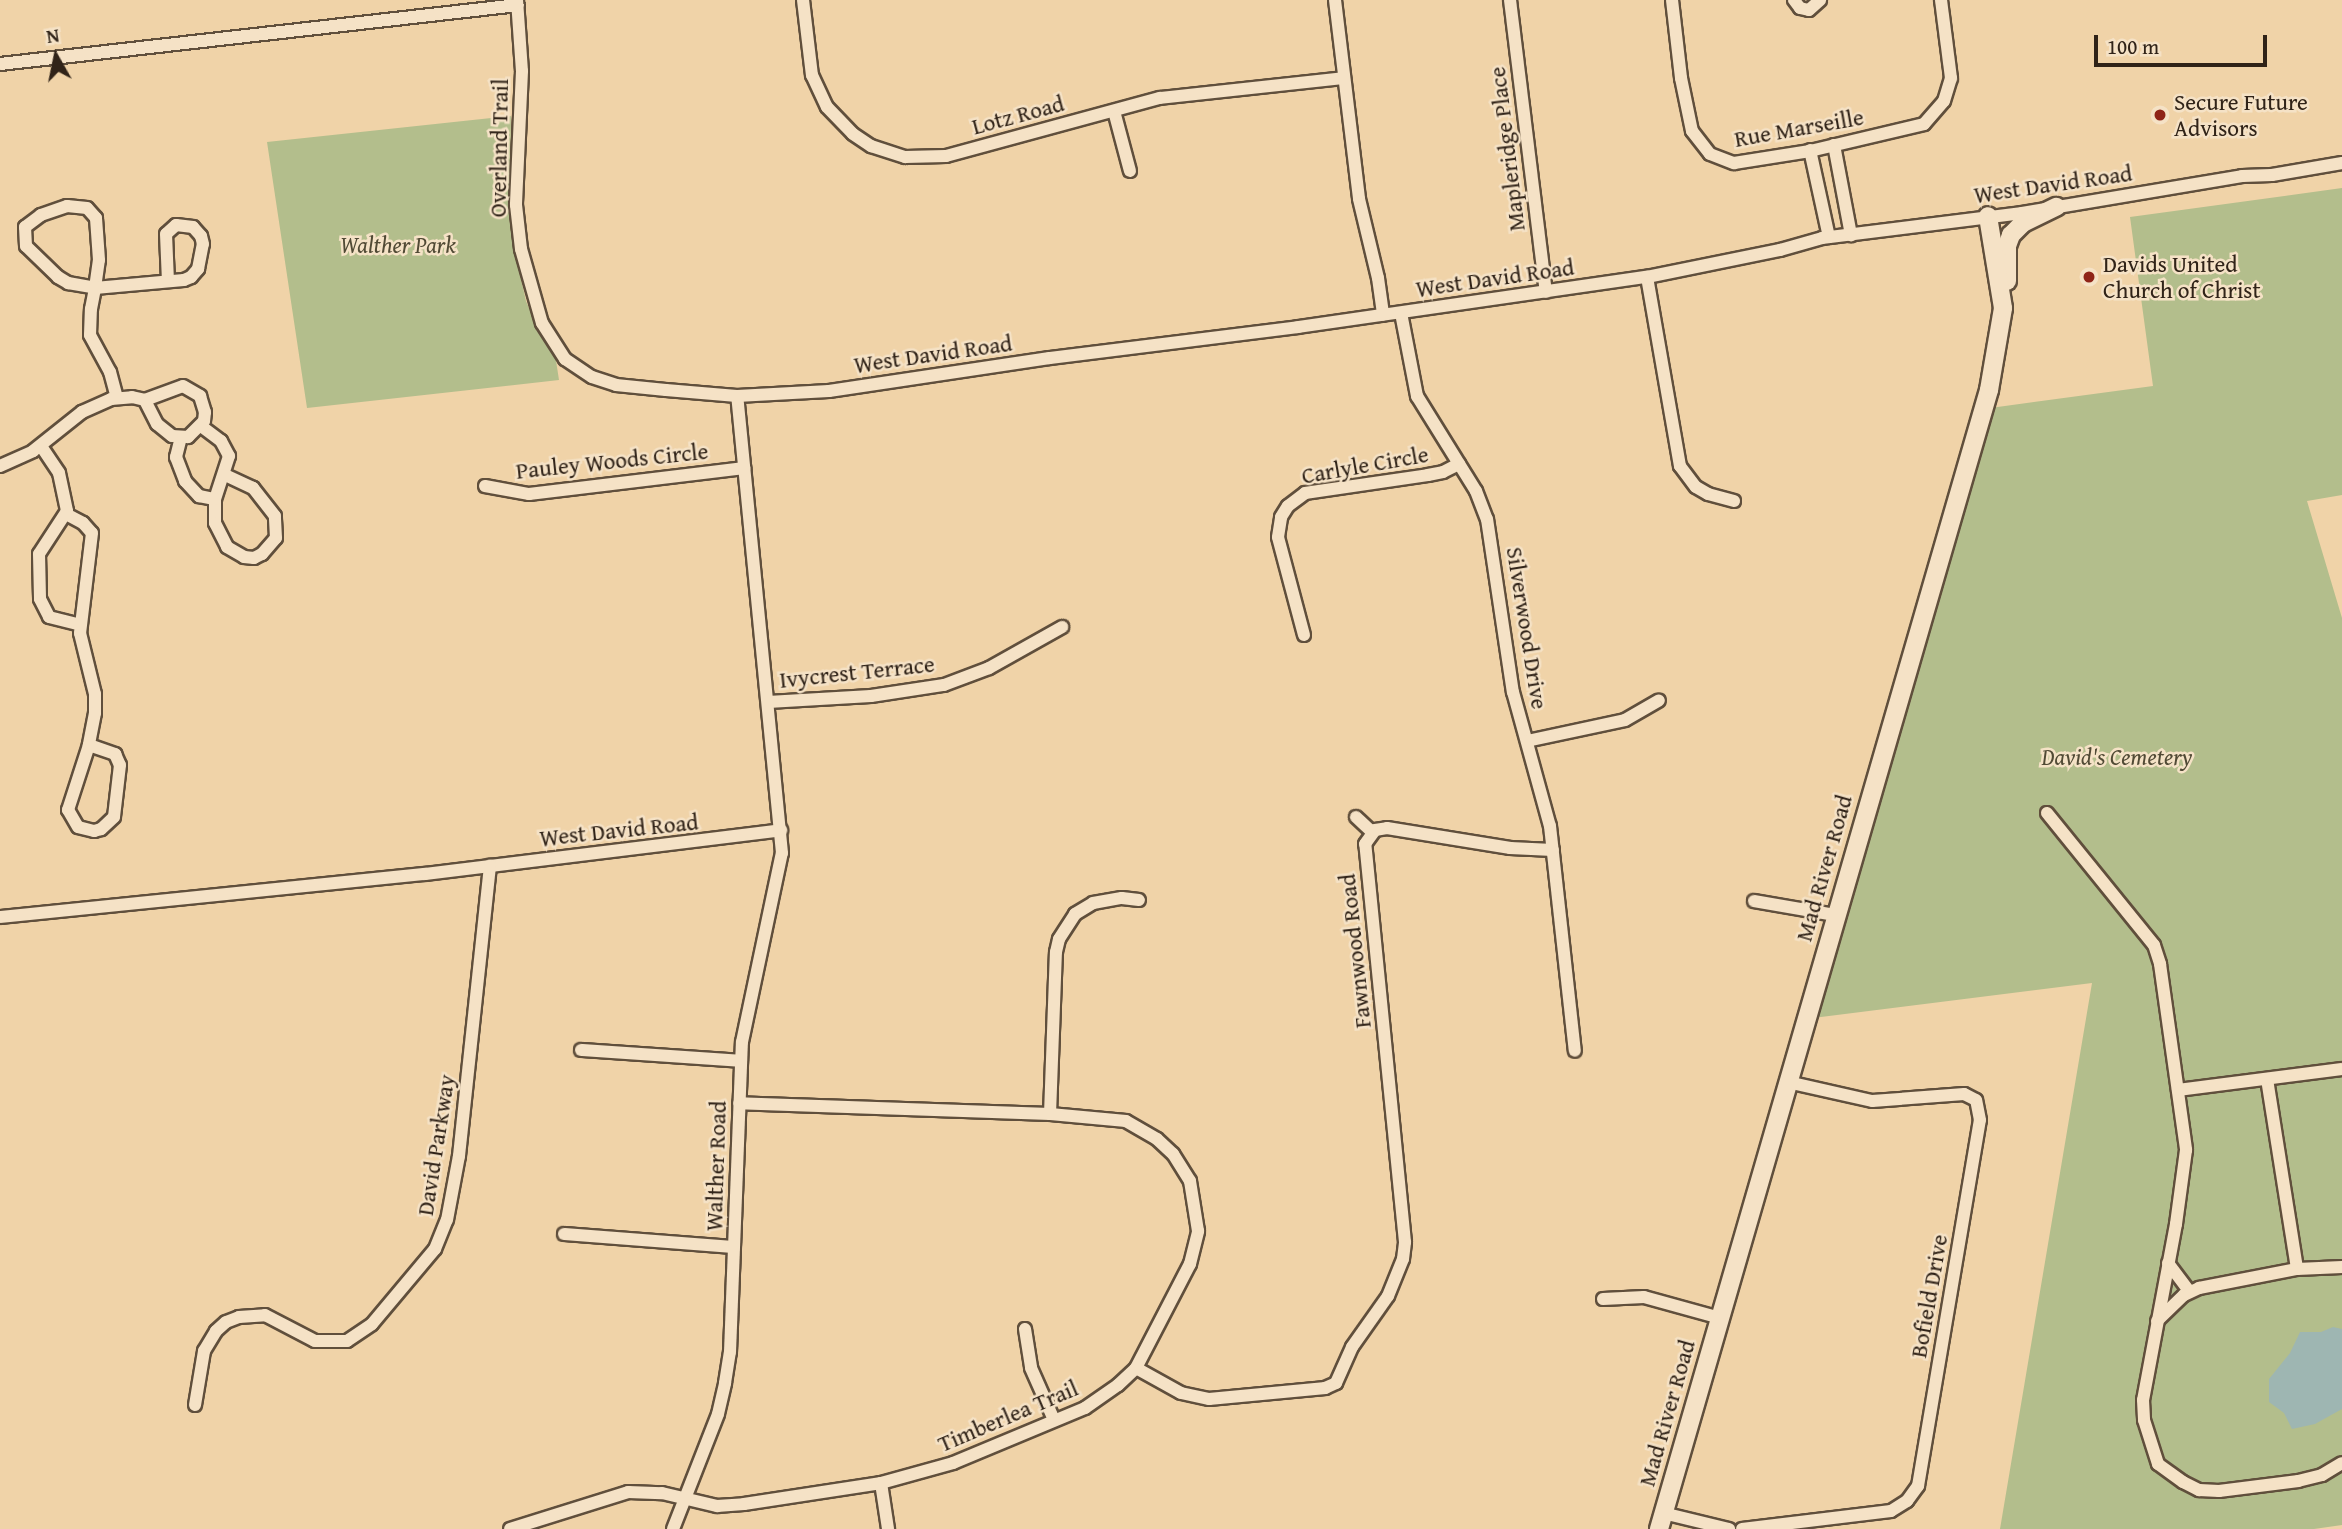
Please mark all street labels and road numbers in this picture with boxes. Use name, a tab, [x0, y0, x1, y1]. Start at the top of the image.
street label: Mapleridge Place	[1483, 65, 1531, 233]
street label: Overland Trail	[484, 78, 514, 218]
street label: Lotz Road	[969, 89, 1067, 141]
street label: Rue Marseille	[1732, 103, 1866, 153]
street label: West David Road	[1972, 159, 2134, 209]
street label: West David Road	[1414, 253, 1576, 303]
street label: West David Road	[852, 329, 1014, 379]
street label: Pauley Woods Circle	[514, 437, 710, 485]
street label: Carlyle Circle	[1299, 440, 1431, 490]
street label: Silverwood Drive	[1501, 545, 1553, 711]
street label: Ivycrest Terrace	[778, 650, 936, 694]
street label: Mad River Road	[1790, 792, 1858, 944]
street label: West David Road	[538, 808, 700, 852]
street label: Fawnwood Road	[1333, 872, 1377, 1030]
street label: David Parkway	[411, 1072, 461, 1218]
street label: Walther Road	[700, 1100, 732, 1232]
street label: Bofield Drive	[1905, 1232, 1953, 1360]
street label: Mad River Road	[1633, 1337, 1701, 1489]
street label: Timberlea Trail	[934, 1374, 1082, 1458]

